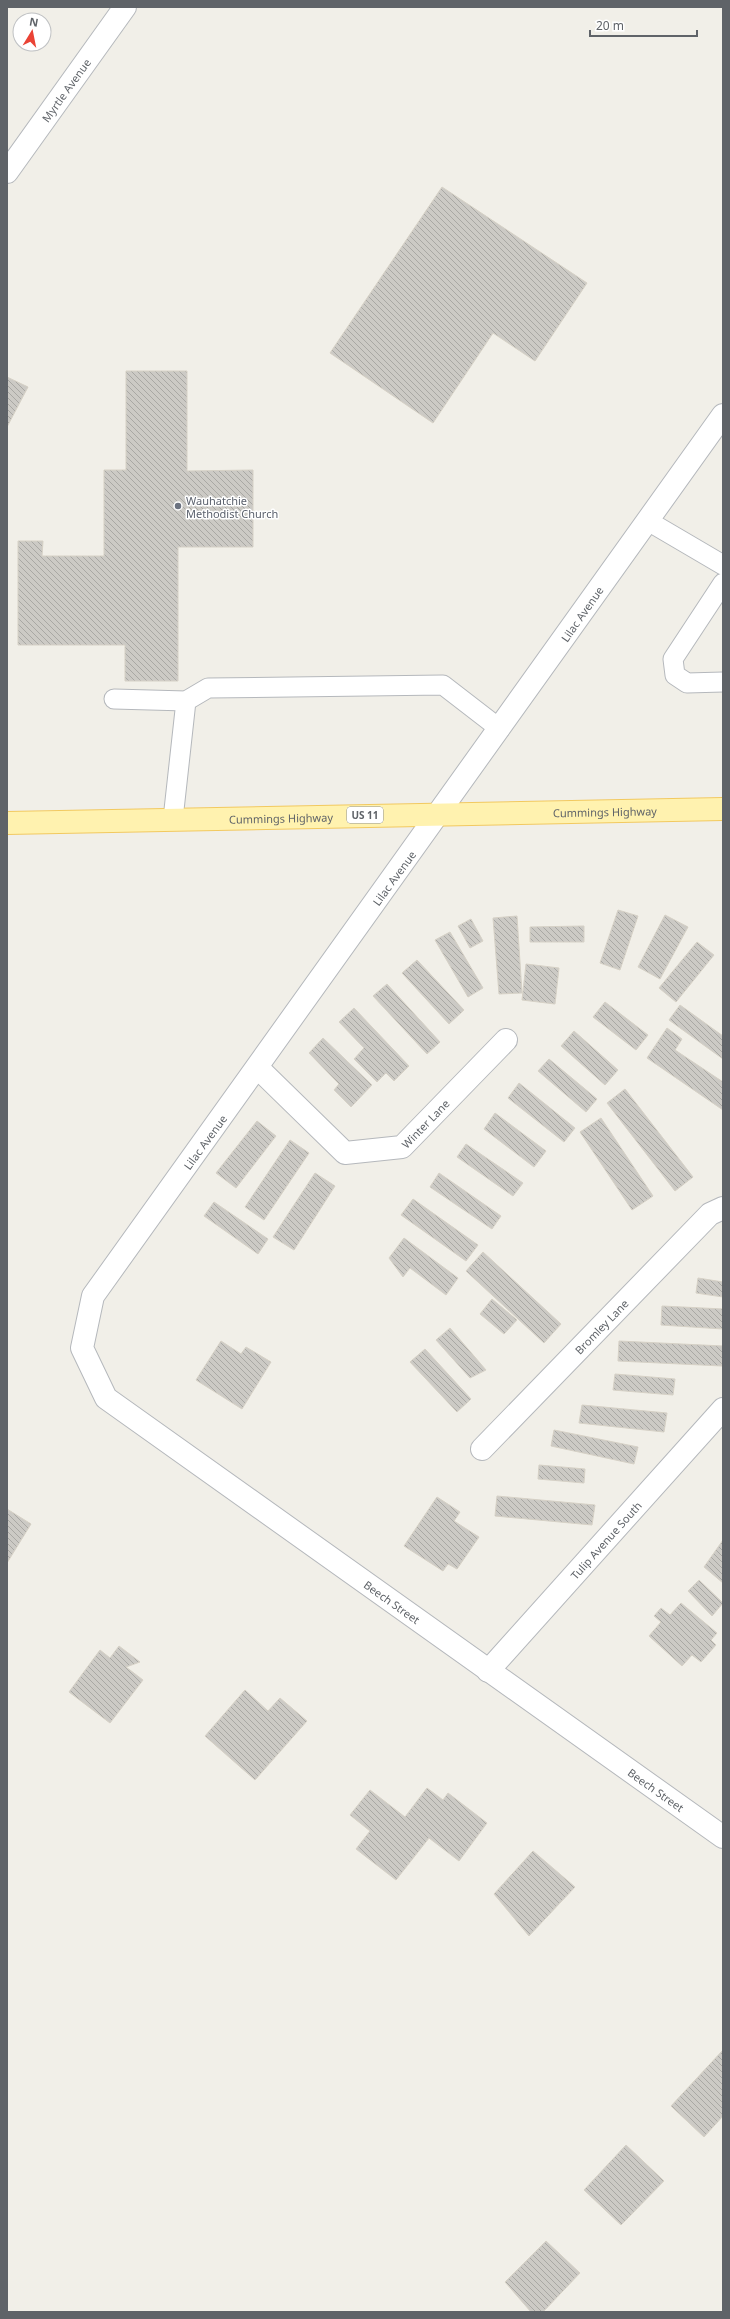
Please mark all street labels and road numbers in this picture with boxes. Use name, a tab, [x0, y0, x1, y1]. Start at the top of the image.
street label: Myrtle Avenue	[38, 55, 94, 125]
street label: Lilac Avenue	[557, 583, 607, 645]
street label: Cummings Highway	[553, 803, 657, 820]
road number: US 11	[347, 807, 383, 823]
street label: Cummings Highway	[229, 809, 333, 826]
street label: Lilac Avenue	[369, 848, 419, 908]
street label: Winter Lane	[398, 1096, 452, 1151]
street label: Lilac Avenue	[180, 1112, 230, 1172]
street label: Bromley Lane	[571, 1296, 631, 1357]
street label: Tulip Avenue South	[567, 1498, 644, 1582]
street label: Beech Street	[361, 1577, 423, 1627]
street label: Beech Street	[625, 1764, 687, 1815]

